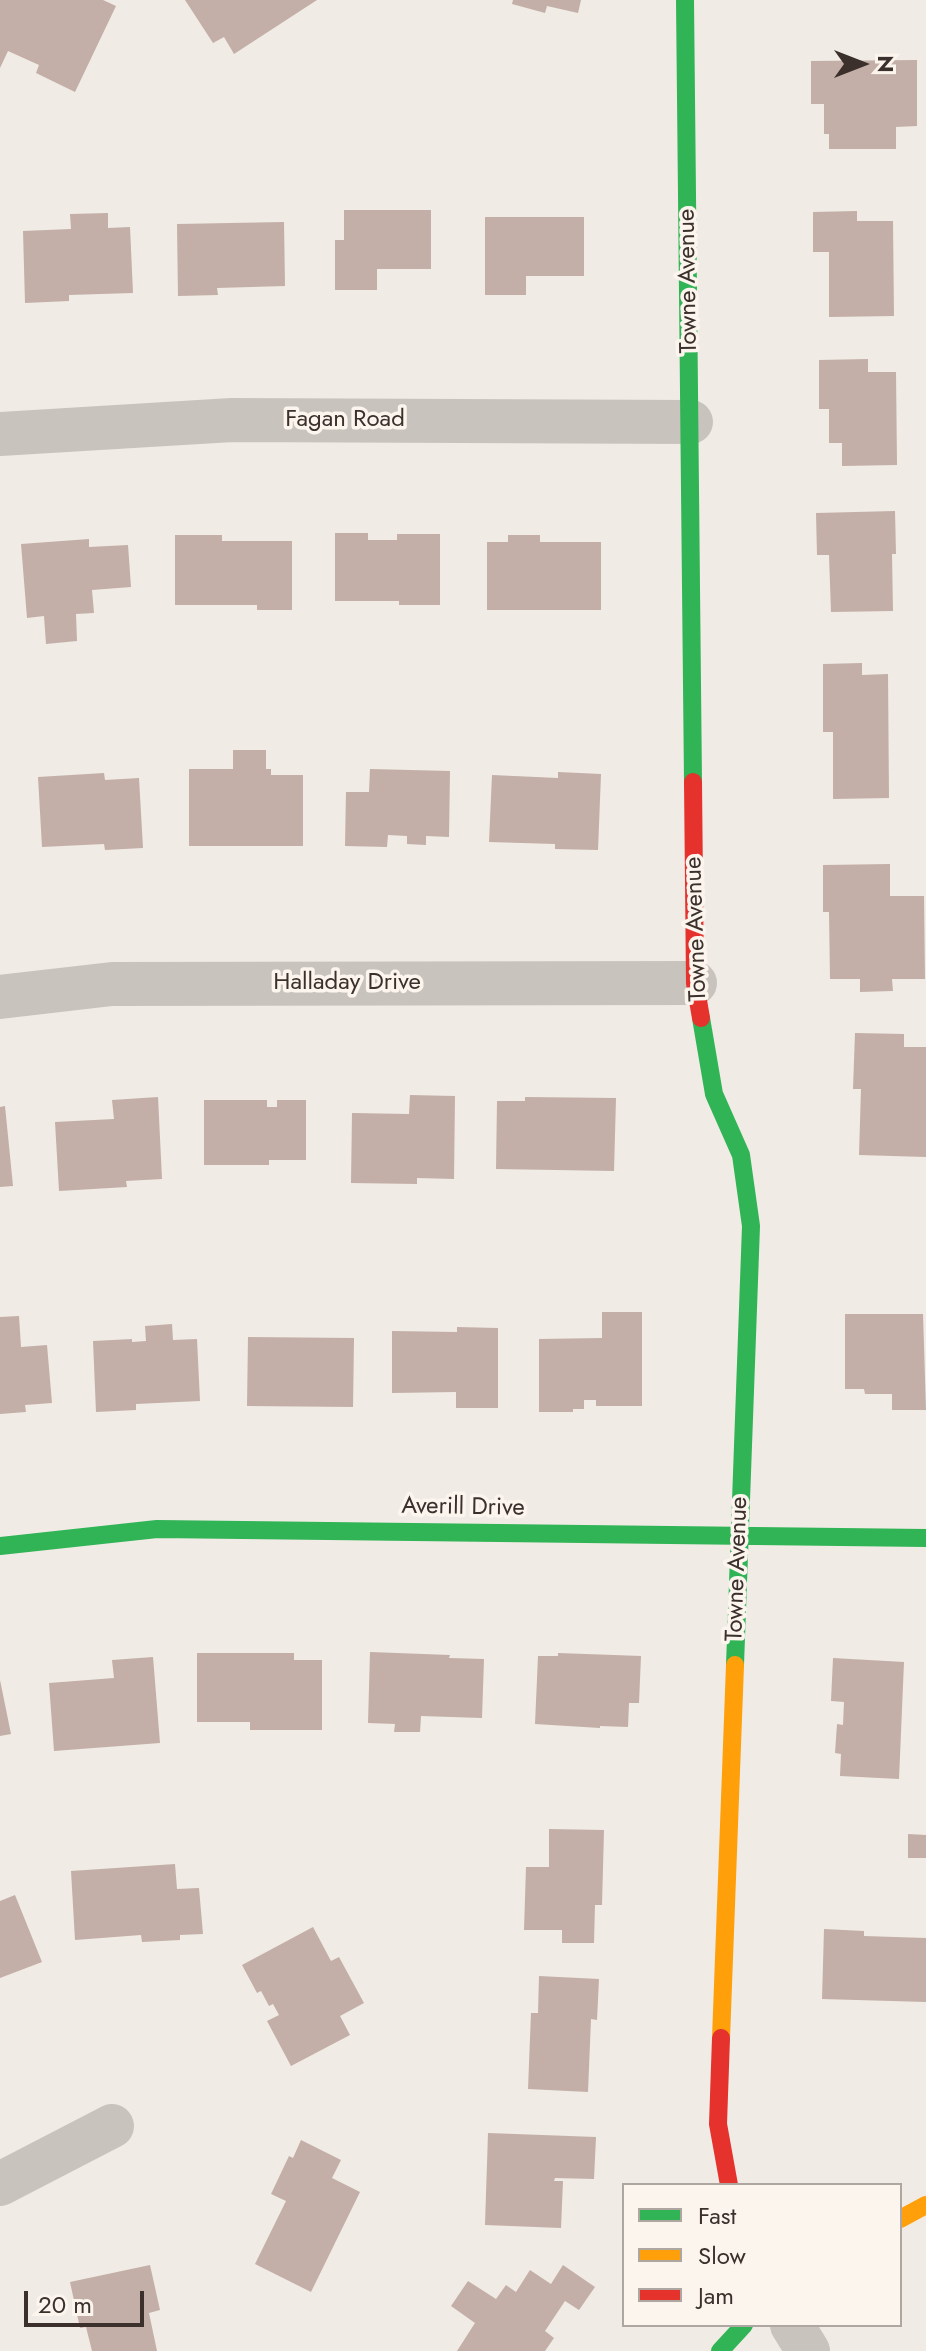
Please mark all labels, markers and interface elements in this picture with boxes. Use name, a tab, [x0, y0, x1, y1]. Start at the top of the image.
north arrow	[822, 24, 902, 104]
text: N	[870, 55, 902, 73]
street label: Towne Avenue	[673, 208, 705, 354]
street label: Fagan Road	[285, 406, 405, 434]
street label: Towne Avenue	[680, 856, 714, 1002]
street label: Halladay Drive	[273, 969, 421, 997]
street label: Averill Drive	[401, 1493, 525, 1523]
street label: Towne Avenue	[721, 1496, 755, 1642]
legend	[622, 2183, 902, 2327]
text: Fast	[698, 2198, 736, 2233]
text: Slow	[698, 2238, 746, 2273]
scale bar	[28, 2275, 148, 2325]
text: Jam	[698, 2278, 734, 2313]
text: 20 m	[38, 2287, 92, 2322]

